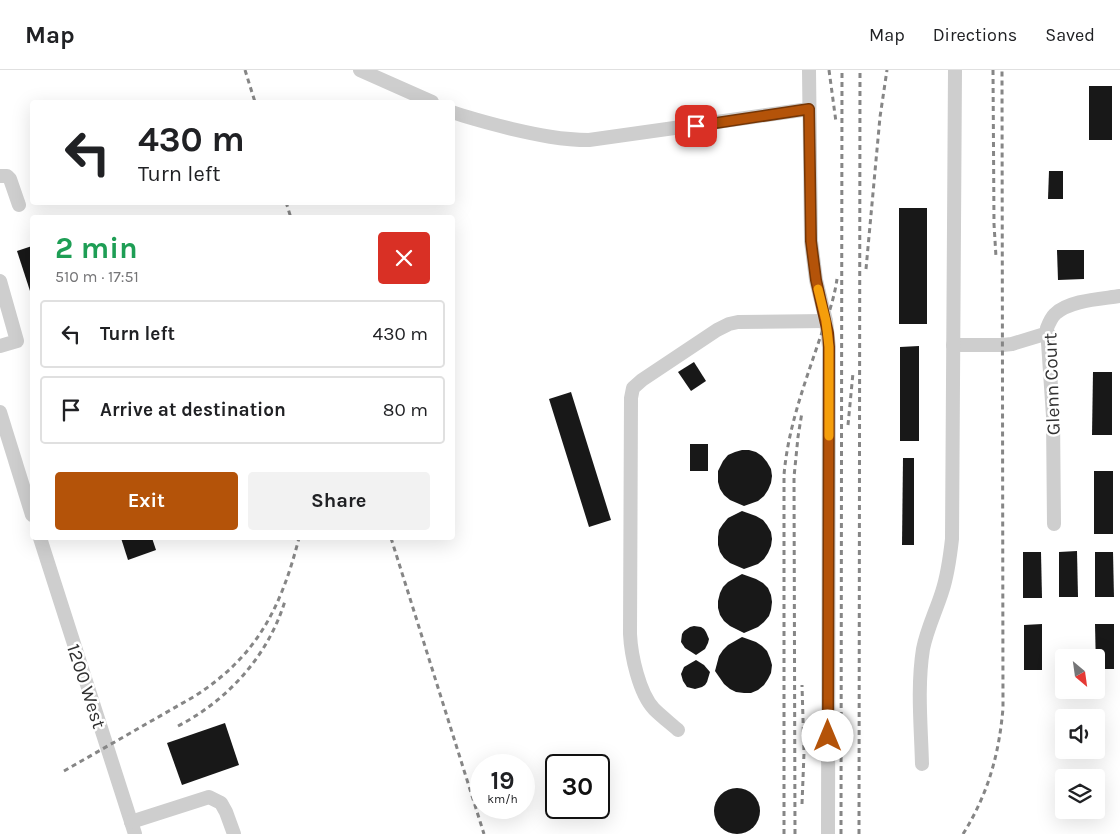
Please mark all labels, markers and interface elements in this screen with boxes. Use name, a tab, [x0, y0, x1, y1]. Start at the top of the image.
text: Map	[25, 21, 75, 49]
text: Map	[869, 24, 905, 46]
text: Directions	[933, 24, 1017, 46]
text: Saved	[1045, 24, 1095, 46]
pin	[675, 105, 717, 147]
icon: arrive	[682, 112, 710, 140]
text: 430 m	[138, 119, 245, 160]
icon: left	[55, 120, 120, 185]
text: Turn left	[138, 161, 221, 187]
text: 2 min	[55, 230, 138, 266]
button: close	[378, 232, 430, 284]
text: 510 m · 17:51	[55, 267, 139, 286]
icon: left	[57, 320, 85, 348]
text: Turn left	[100, 323, 175, 345]
text: 430 m	[373, 323, 428, 345]
street label: Glenn Court	[1039, 332, 1065, 435]
icon: arrive	[57, 396, 85, 424]
text: Arrive at destination	[100, 399, 286, 421]
text: 80 m	[383, 399, 428, 421]
button: Exit	[55, 472, 238, 530]
button: Share	[248, 472, 430, 530]
street label: 1200 West	[62, 641, 110, 731]
north arrow	[1055, 649, 1105, 699]
map controls	[1055, 649, 1105, 819]
position arrow	[801, 709, 853, 761]
button: sound	[1055, 709, 1105, 759]
speed limit sign: 30	[545, 754, 610, 819]
text: 19	[490, 766, 515, 795]
button: layers	[1055, 769, 1105, 819]
text: km/h	[487, 792, 518, 806]

